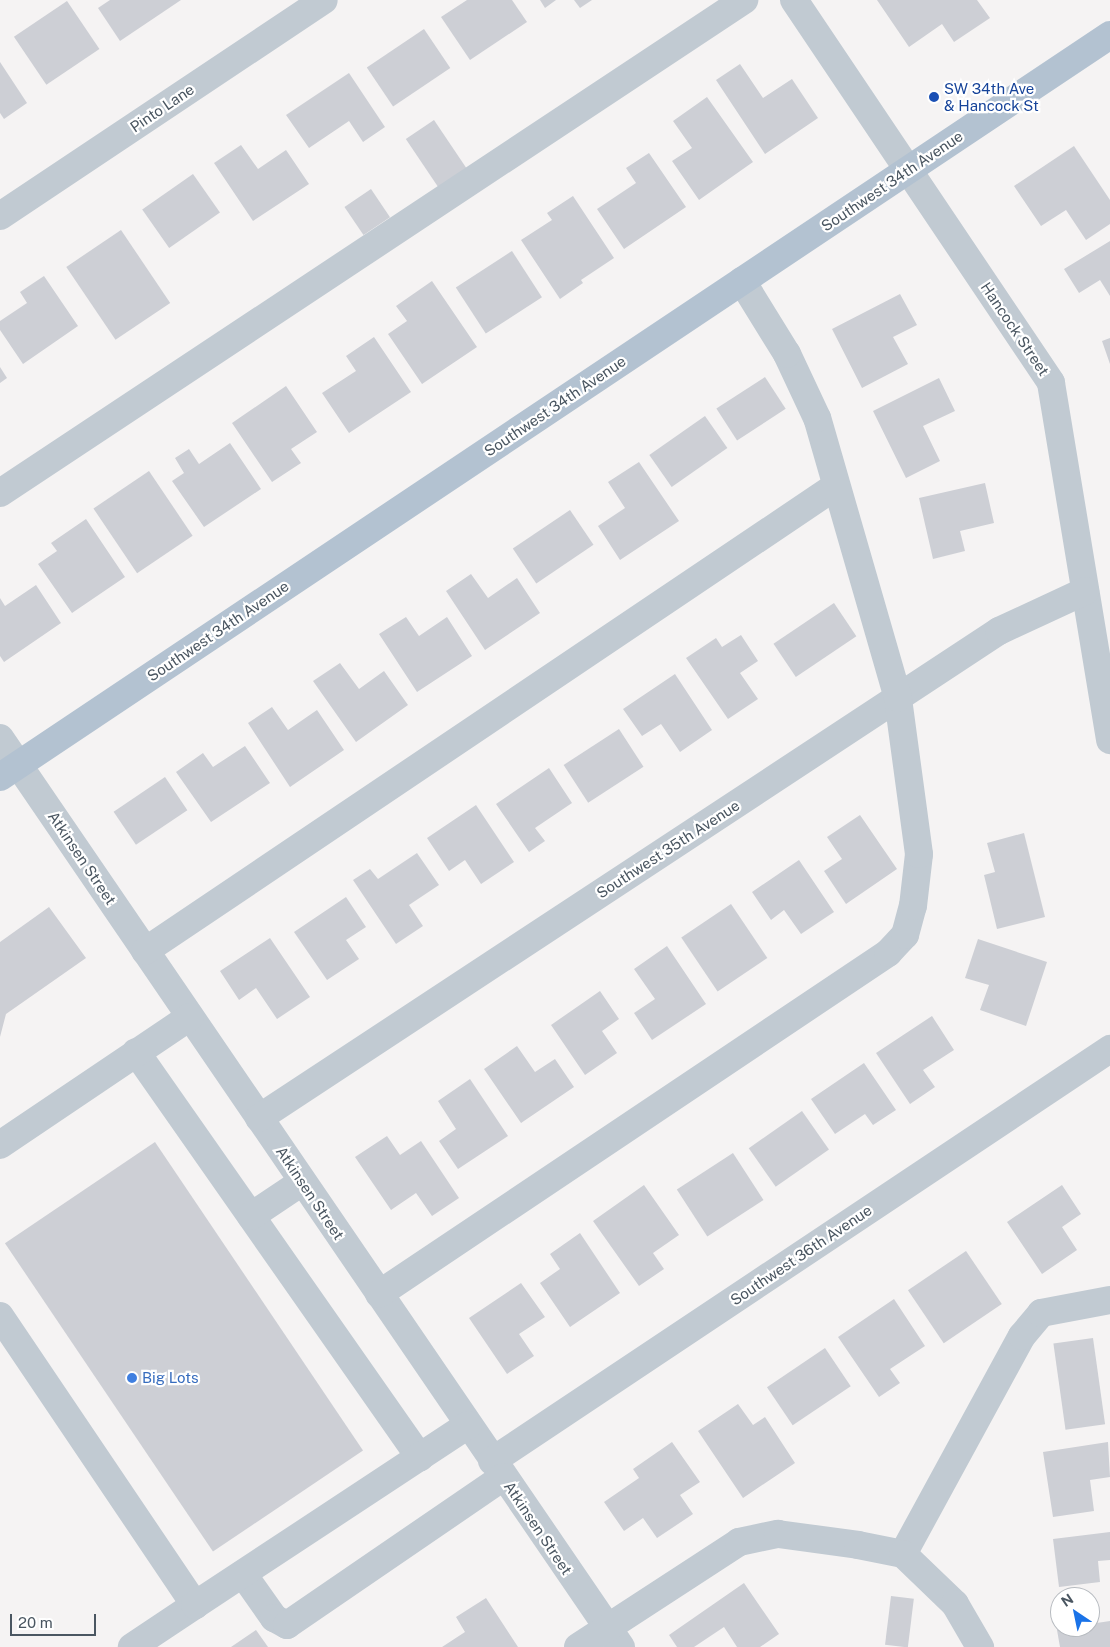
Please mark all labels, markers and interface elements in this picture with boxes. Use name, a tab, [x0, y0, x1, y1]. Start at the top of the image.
place label: SW 34th Ave & Hancock St	[944, 79, 1039, 114]
street label: Pinto Lane	[127, 80, 197, 136]
marker: SW 34th Ave & Hancock St	[928, 91, 940, 103]
street label: Southwest 34th Avenue	[818, 127, 966, 235]
street label: Hancock Street	[977, 279, 1053, 379]
street label: Southwest 34th Avenue	[481, 352, 629, 460]
street label: Southwest 34th Avenue	[144, 577, 292, 685]
street label: Southwest 35th Avenue	[593, 796, 743, 902]
street label: Atkinsen Street	[44, 808, 120, 908]
street label: Atkinsen Street	[272, 1143, 348, 1243]
street label: Southwest 36th Avenue	[727, 1201, 875, 1309]
place label: Big Lots	[142, 1369, 199, 1387]
marker: Big Lots	[126, 1372, 138, 1384]
street label: Atkinsen Street	[500, 1478, 576, 1578]
north arrow	[1050, 1587, 1100, 1637]
text: N	[1058, 1591, 1076, 1610]
scale bar	[12, 1604, 99, 1636]
text: 20 m	[18, 1614, 53, 1631]

